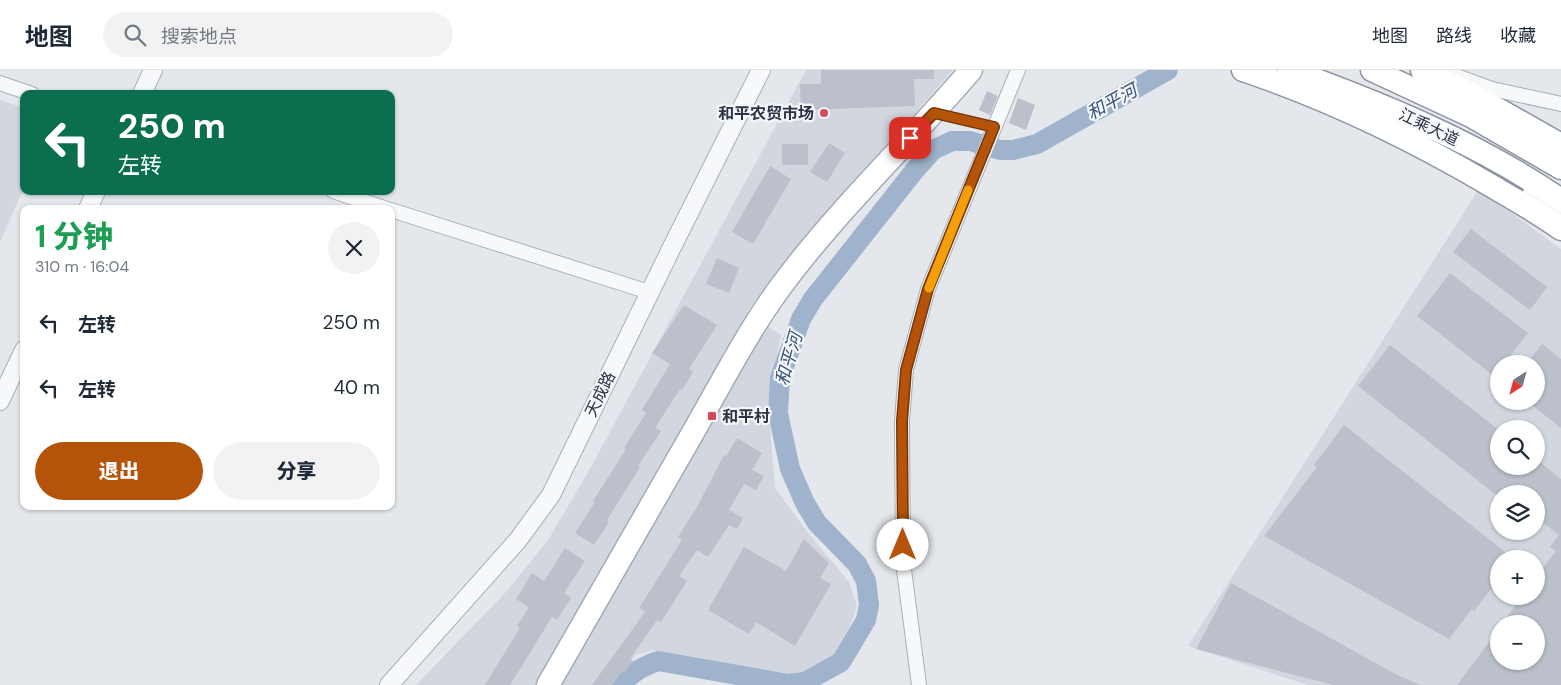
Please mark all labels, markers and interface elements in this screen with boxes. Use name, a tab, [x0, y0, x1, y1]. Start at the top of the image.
search box	[103, 12, 453, 57]
text: 地图	[25, 21, 73, 52]
icon: search	[121, 21, 149, 49]
text: 搜索地点	[161, 24, 237, 49]
text: 地图	[1372, 24, 1408, 48]
text: 路线	[1436, 24, 1472, 48]
text: 收藏	[1500, 24, 1536, 48]
water label: 和平河	[1083, 77, 1144, 126]
text: 250 m	[118, 103, 226, 149]
place label: 和平农贸市场	[718, 103, 814, 124]
street label: 江乘大道	[1396, 104, 1462, 150]
marker: 和平农贸市场	[818, 107, 830, 119]
icon: left	[35, 110, 100, 175]
pin	[889, 117, 931, 159]
icon: arrive	[896, 124, 924, 152]
text: 左转	[118, 151, 162, 180]
text: 1 分钟	[35, 217, 113, 256]
button: close	[328, 222, 380, 274]
text: 310 m · 16:04	[35, 256, 129, 277]
icon: left	[35, 309, 63, 337]
text: 250 m	[322, 310, 380, 335]
text: 左转	[78, 312, 116, 337]
water label: 和平河	[770, 327, 809, 388]
north arrow	[1490, 355, 1545, 410]
map controls	[1490, 355, 1545, 670]
street label: 天成路	[580, 368, 620, 420]
icon: left	[35, 374, 63, 402]
text: 40 m	[333, 375, 380, 400]
text: 左转	[78, 377, 116, 402]
place label: 和平村	[722, 406, 770, 427]
marker: 和平村	[706, 410, 718, 422]
button: search	[1490, 420, 1545, 475]
button: 退出	[35, 442, 203, 500]
button: 分享	[213, 442, 380, 500]
button: layers	[1490, 485, 1545, 540]
position arrow	[876, 518, 928, 570]
button: +	[1490, 550, 1545, 605]
button: −	[1490, 615, 1545, 670]

